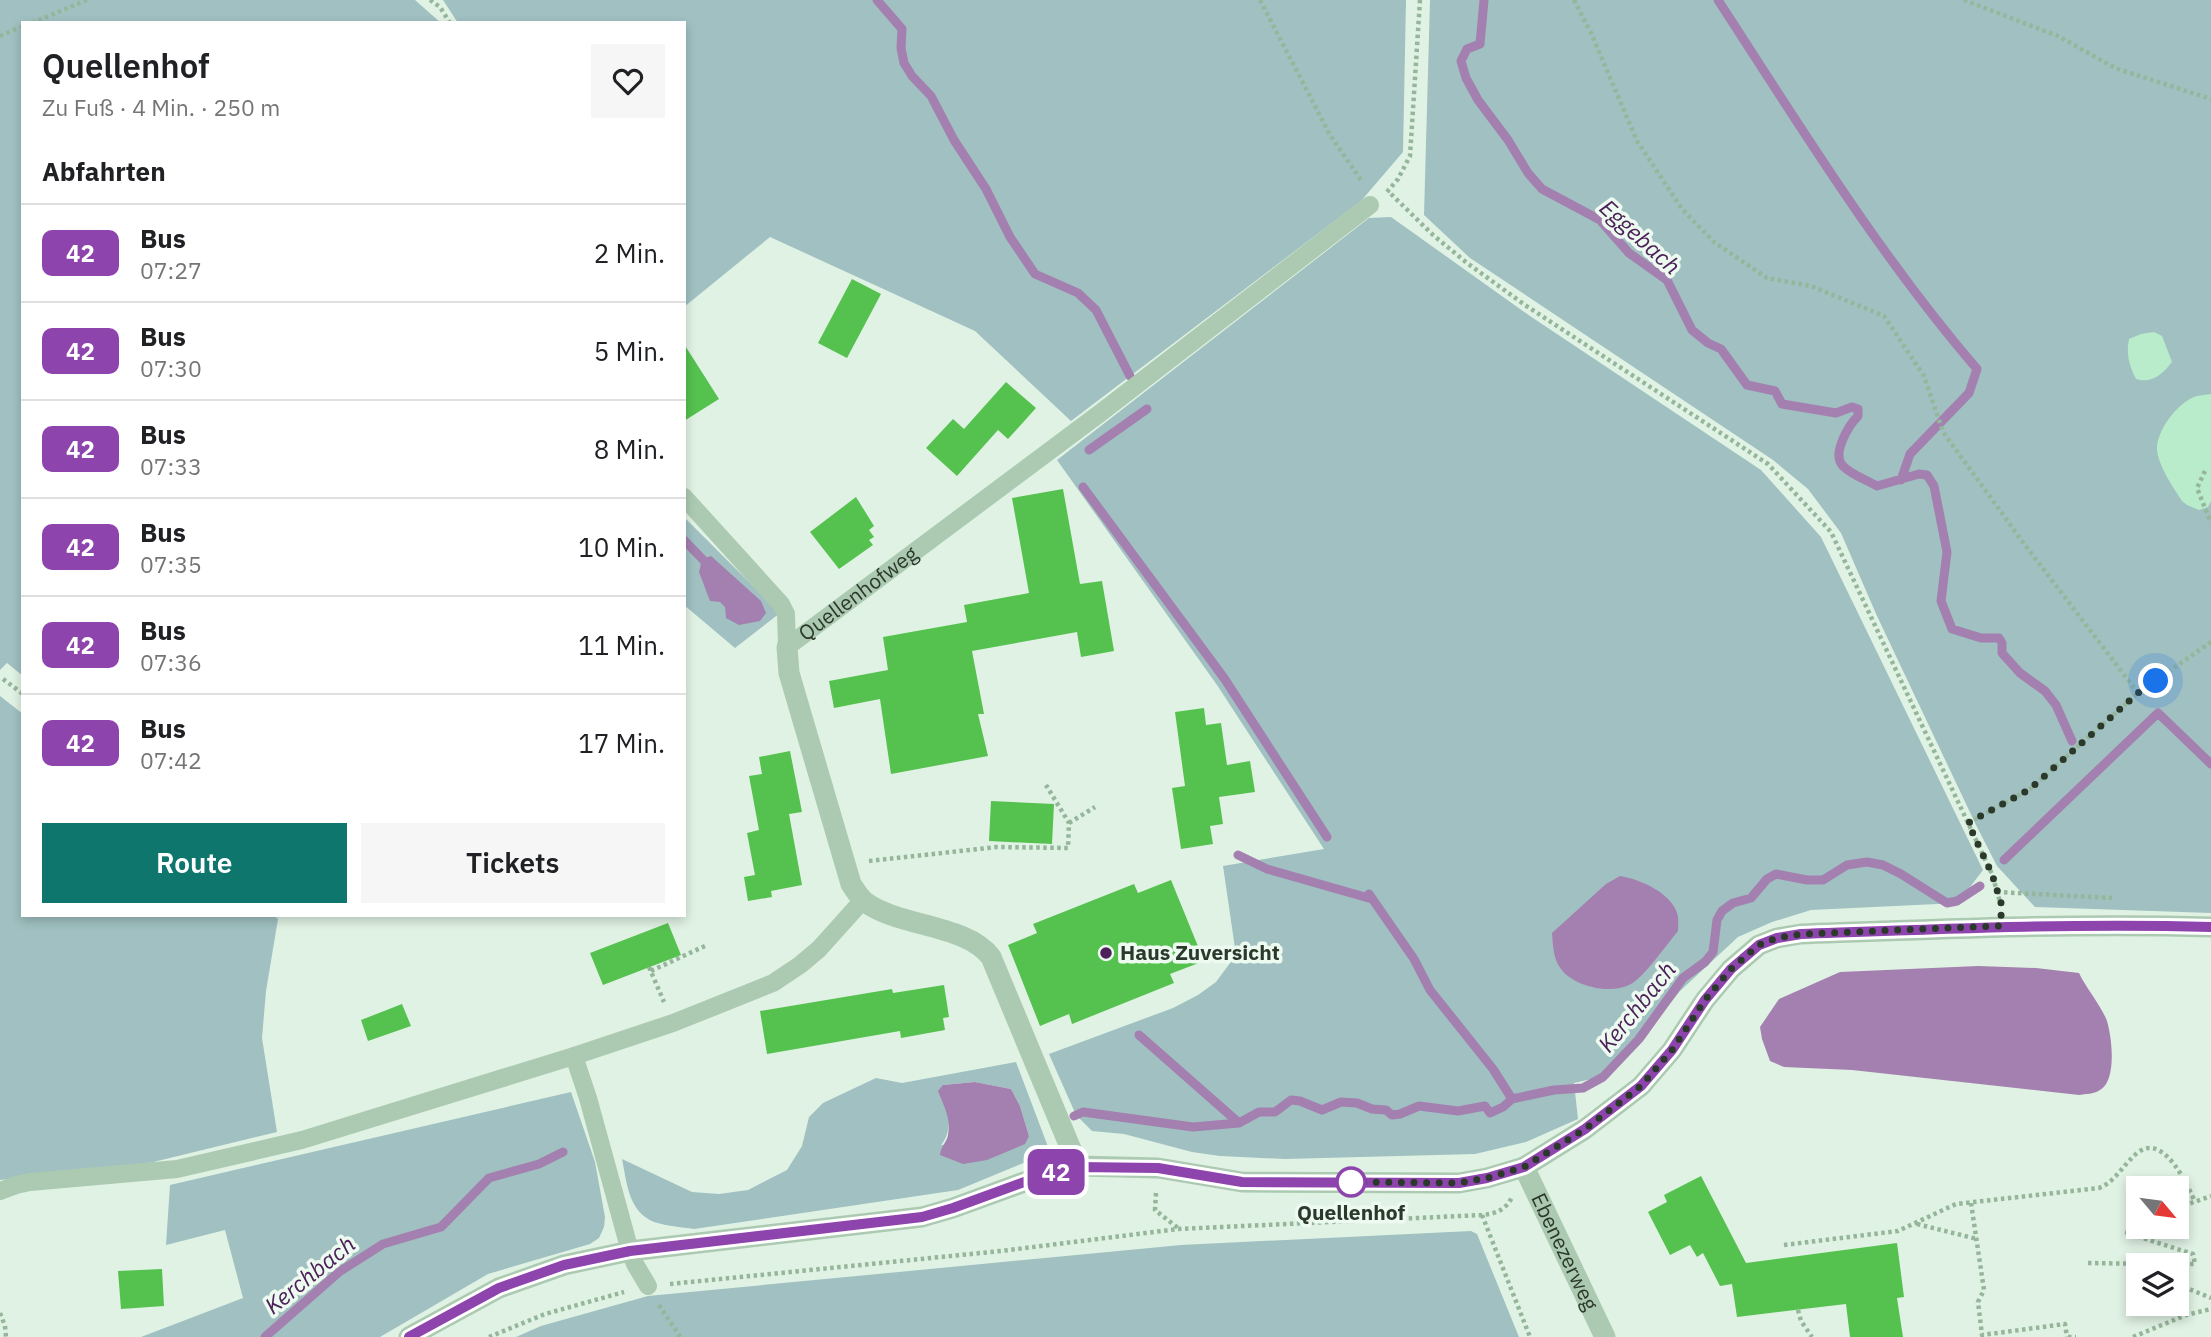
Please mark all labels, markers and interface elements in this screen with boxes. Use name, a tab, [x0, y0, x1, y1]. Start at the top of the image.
text: Quellenhof	[42, 44, 210, 87]
button: heart	[591, 44, 665, 118]
text: Zu Fuß · 4 Min. · 250 m	[42, 92, 280, 122]
text: Abfahrten	[42, 154, 166, 188]
water label: Eggebach	[1594, 192, 1687, 280]
text: Bus	[140, 221, 186, 255]
text: 2 Min.	[594, 236, 665, 270]
text: 42	[66, 237, 95, 269]
text: 07:27	[140, 255, 202, 285]
text: Bus	[140, 319, 186, 353]
text: 5 Min.	[594, 334, 665, 368]
text: 42	[66, 335, 95, 367]
text: 07:30	[140, 353, 202, 383]
text: Bus	[140, 417, 186, 451]
text: 8 Min.	[594, 432, 665, 466]
text: 42	[66, 433, 95, 465]
text: 07:33	[140, 451, 202, 481]
text: Bus	[140, 515, 186, 549]
text: 10 Min.	[578, 530, 665, 564]
text: 42	[66, 531, 95, 563]
street label: Quellenhofweg	[792, 539, 923, 647]
text: 07:35	[140, 549, 202, 579]
text: Bus	[140, 613, 186, 647]
text: 11 Min.	[578, 628, 665, 662]
text: 42	[66, 629, 95, 661]
text: 07:36	[140, 647, 202, 677]
your location	[2138, 663, 2173, 698]
text: Bus	[140, 711, 186, 745]
text: 17 Min.	[578, 726, 665, 760]
text: 42	[66, 727, 95, 759]
text: 07:42	[140, 745, 202, 775]
button: Route	[42, 823, 347, 903]
button: Tickets	[361, 823, 665, 903]
place label: Haus Zuversicht	[1120, 938, 1280, 966]
marker: Haus Zuversicht	[1098, 945, 1114, 961]
water label: Kerchbach	[1591, 955, 1682, 1058]
line badge: 42	[1024, 1149, 1088, 1195]
text: 42	[1042, 1156, 1070, 1188]
marker: Quellenhof	[1336, 1167, 1366, 1197]
north arrow	[2126, 1176, 2189, 1239]
map controls	[2126, 1176, 2189, 1316]
street label: Ebenezerweg	[1525, 1188, 1605, 1315]
place label: Quellenhof	[1297, 1198, 1405, 1226]
water label: Kerchbach	[258, 1229, 361, 1320]
button: layers	[2126, 1253, 2189, 1316]

